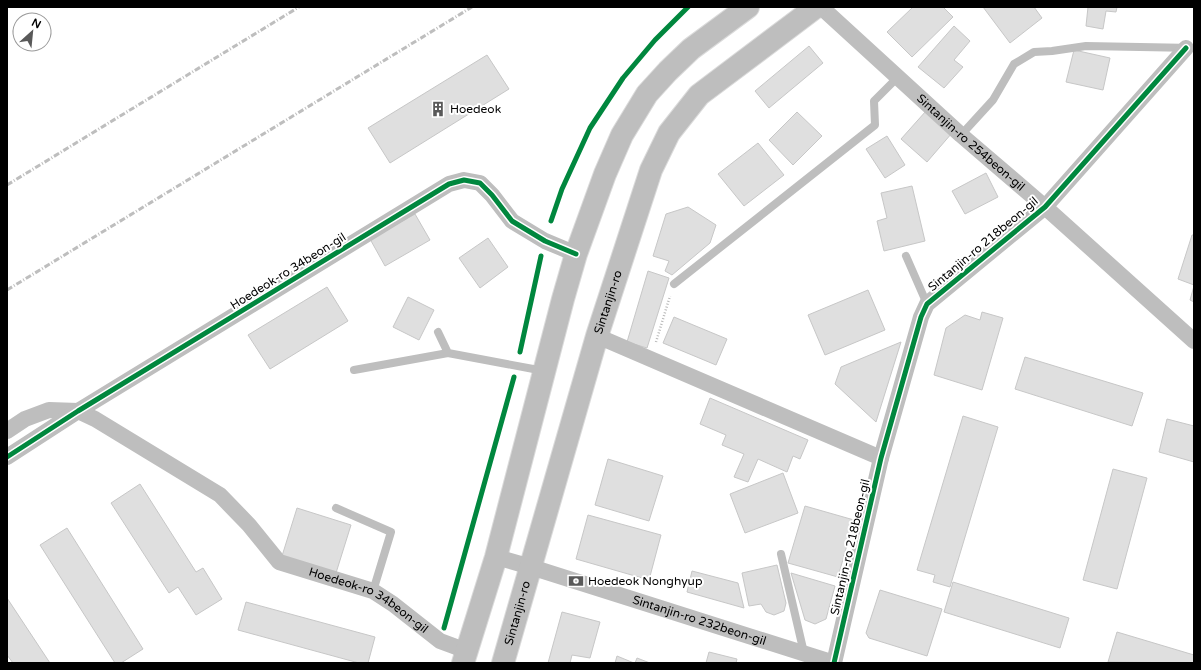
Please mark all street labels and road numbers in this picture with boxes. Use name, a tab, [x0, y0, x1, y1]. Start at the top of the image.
street label: Sintanjin-ro 254beon-gil	[914, 91, 1028, 194]
street label: Sintanjin-ro 218beon-gil	[925, 194, 1041, 294]
street label: Hoedeok-ro 34beon-gil	[228, 230, 348, 312]
street label: Sintanjin-ro	[591, 268, 625, 336]
street label: Sintanjin-ro 218beon-gil	[828, 478, 872, 616]
street label: Hoedeok-ro 34beon-gil	[307, 565, 431, 636]
street label: Sintanjin-ro	[502, 579, 533, 647]
street label: Sintanjin-ro 232beon-gil	[631, 593, 768, 648]

